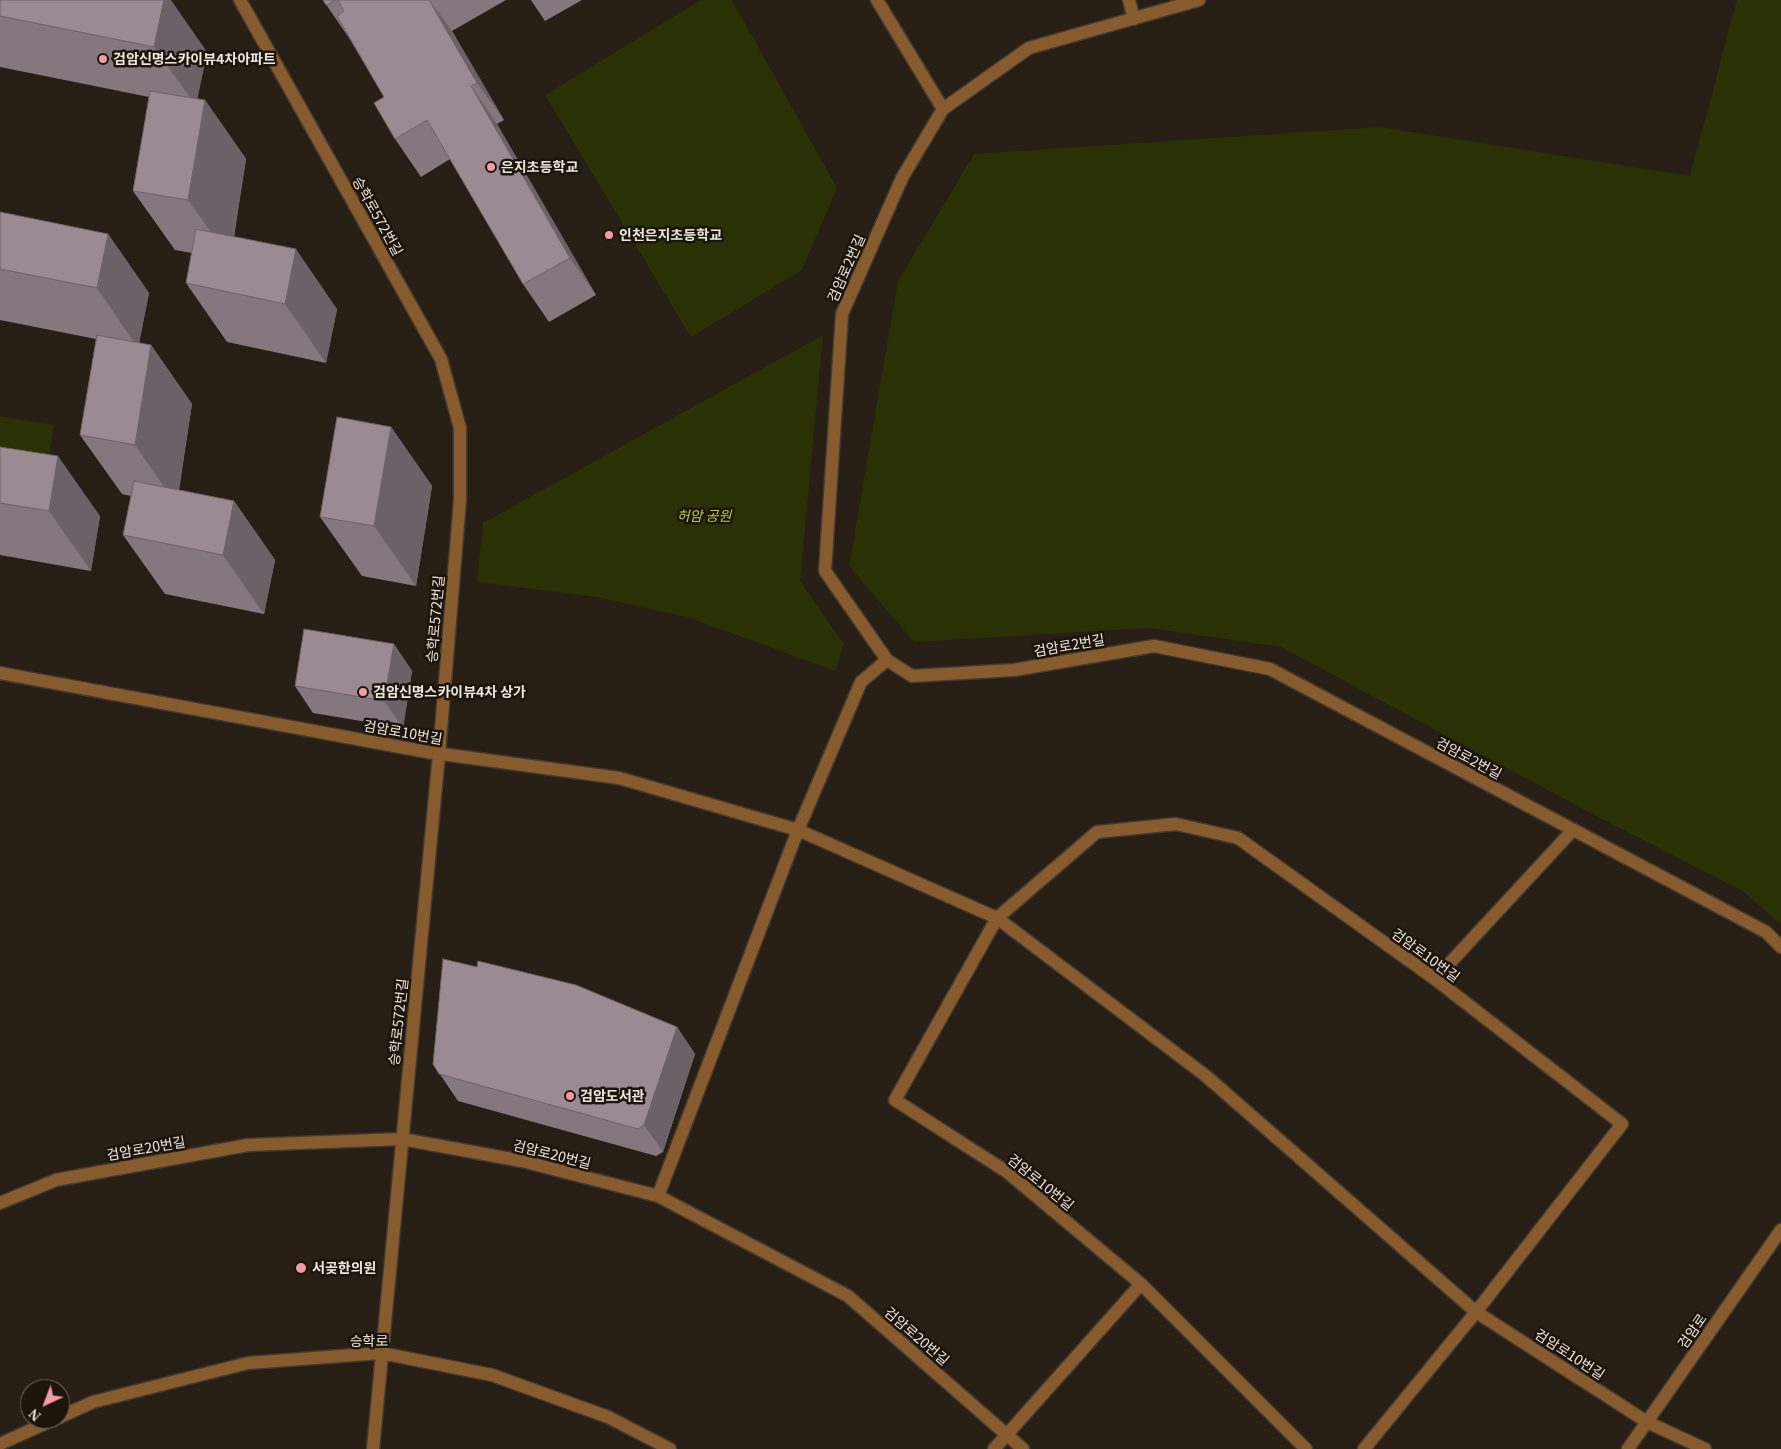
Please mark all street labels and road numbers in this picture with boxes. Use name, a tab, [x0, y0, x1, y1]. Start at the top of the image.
street label: 승학로572번길	[349, 174, 407, 258]
street label: 검암로2번길	[824, 232, 868, 304]
street label: 승학로572번길	[423, 575, 447, 663]
street label: 검암로2번길	[1032, 630, 1106, 660]
street label: 검암로10번길	[362, 717, 444, 747]
street label: 검암로2번길	[1433, 734, 1505, 782]
street label: 검암로10번길	[1389, 925, 1463, 985]
street label: 승학로572번길	[385, 978, 411, 1066]
street label: 검암로20번길	[105, 1133, 187, 1163]
street label: 검암로20번길	[511, 1136, 593, 1172]
street label: 검암로10번길	[1005, 1150, 1077, 1214]
street label: 검암로20번길	[881, 1303, 953, 1369]
street label: 검암로	[1674, 1310, 1710, 1352]
street label: 검암로10번길	[1532, 1325, 1608, 1383]
street label: 승학로	[350, 1333, 388, 1349]

